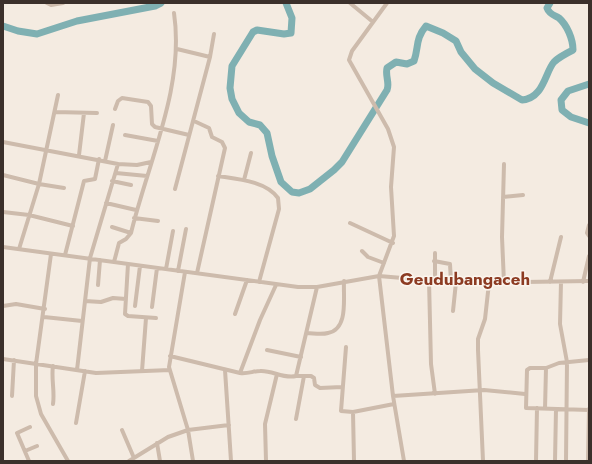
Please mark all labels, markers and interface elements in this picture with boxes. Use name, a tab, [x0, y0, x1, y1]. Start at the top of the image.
district label: Geudubangaceh	[400, 267, 530, 291]

